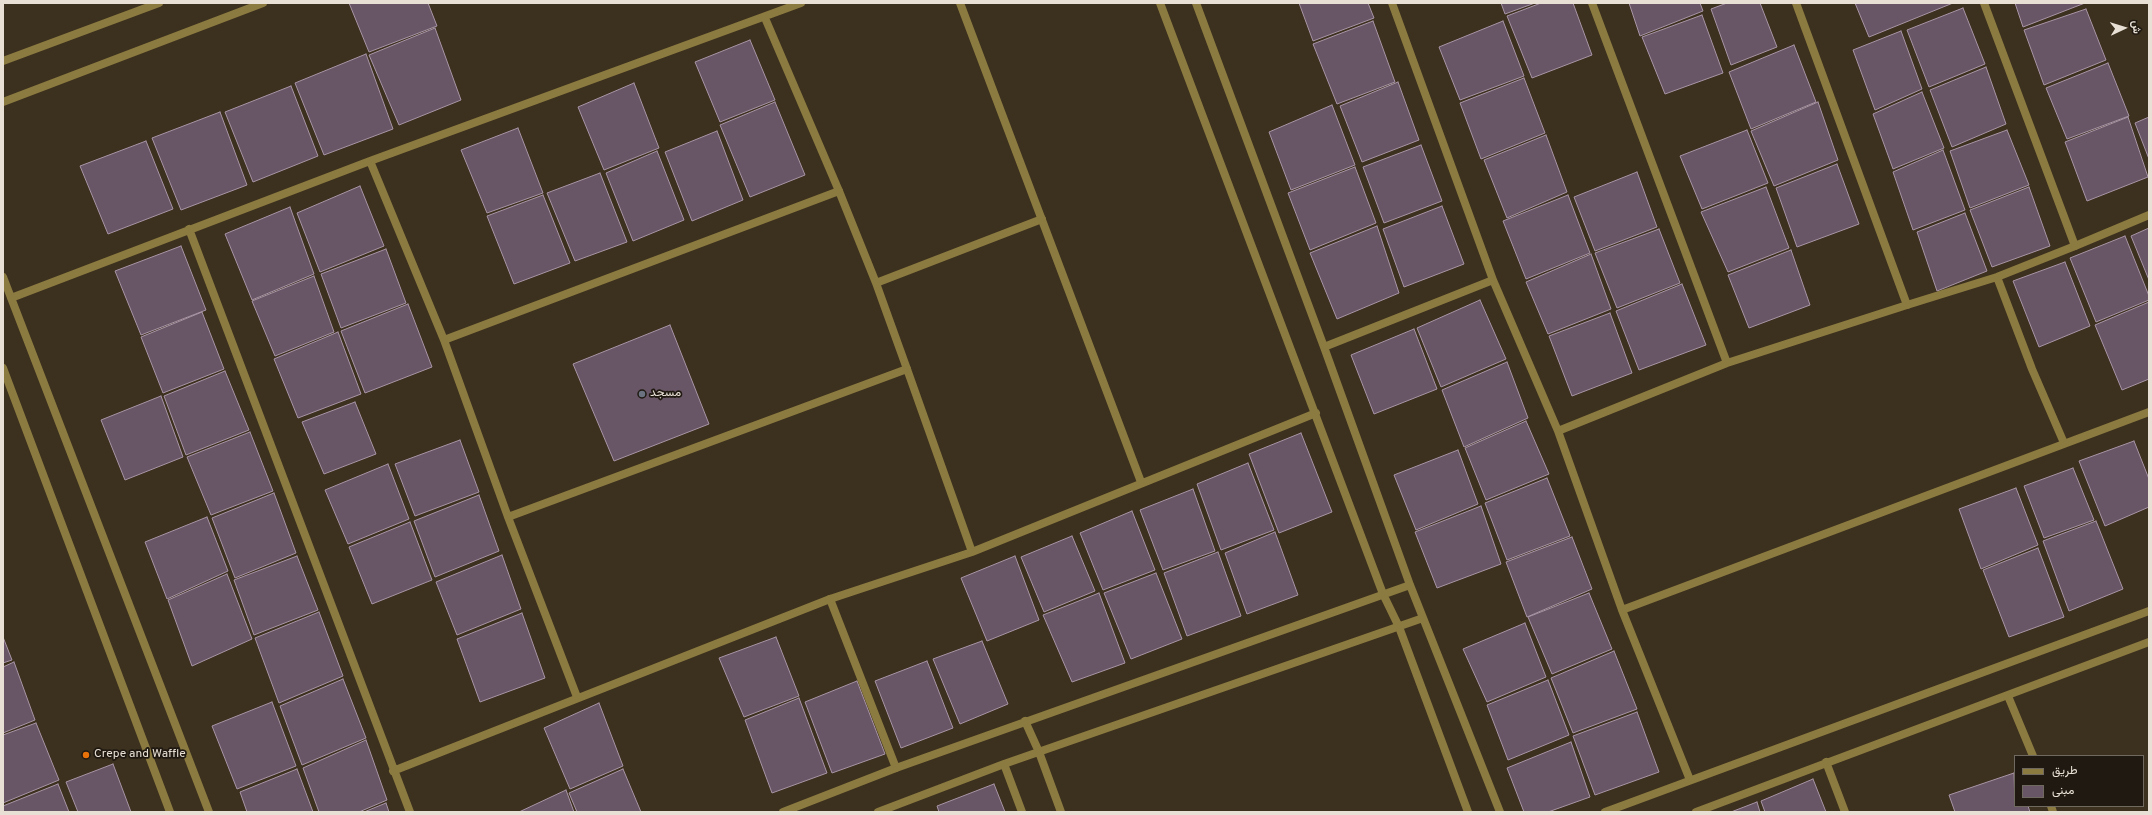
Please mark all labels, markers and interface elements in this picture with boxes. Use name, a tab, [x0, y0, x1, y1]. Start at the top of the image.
north arrow	[2104, 8, 2144, 48]
text: ش	[2129, 20, 2143, 34]
place label: مسجد	[650, 387, 681, 401]
marker: مسجد	[637, 389, 647, 399]
place label: Crepe and Waffle	[94, 748, 186, 762]
marker: Crepe and Waffle	[81, 750, 91, 760]
legend	[2014, 755, 2144, 807]
text: طريق	[2052, 763, 2077, 779]
text: مبنى	[2052, 783, 2074, 799]

